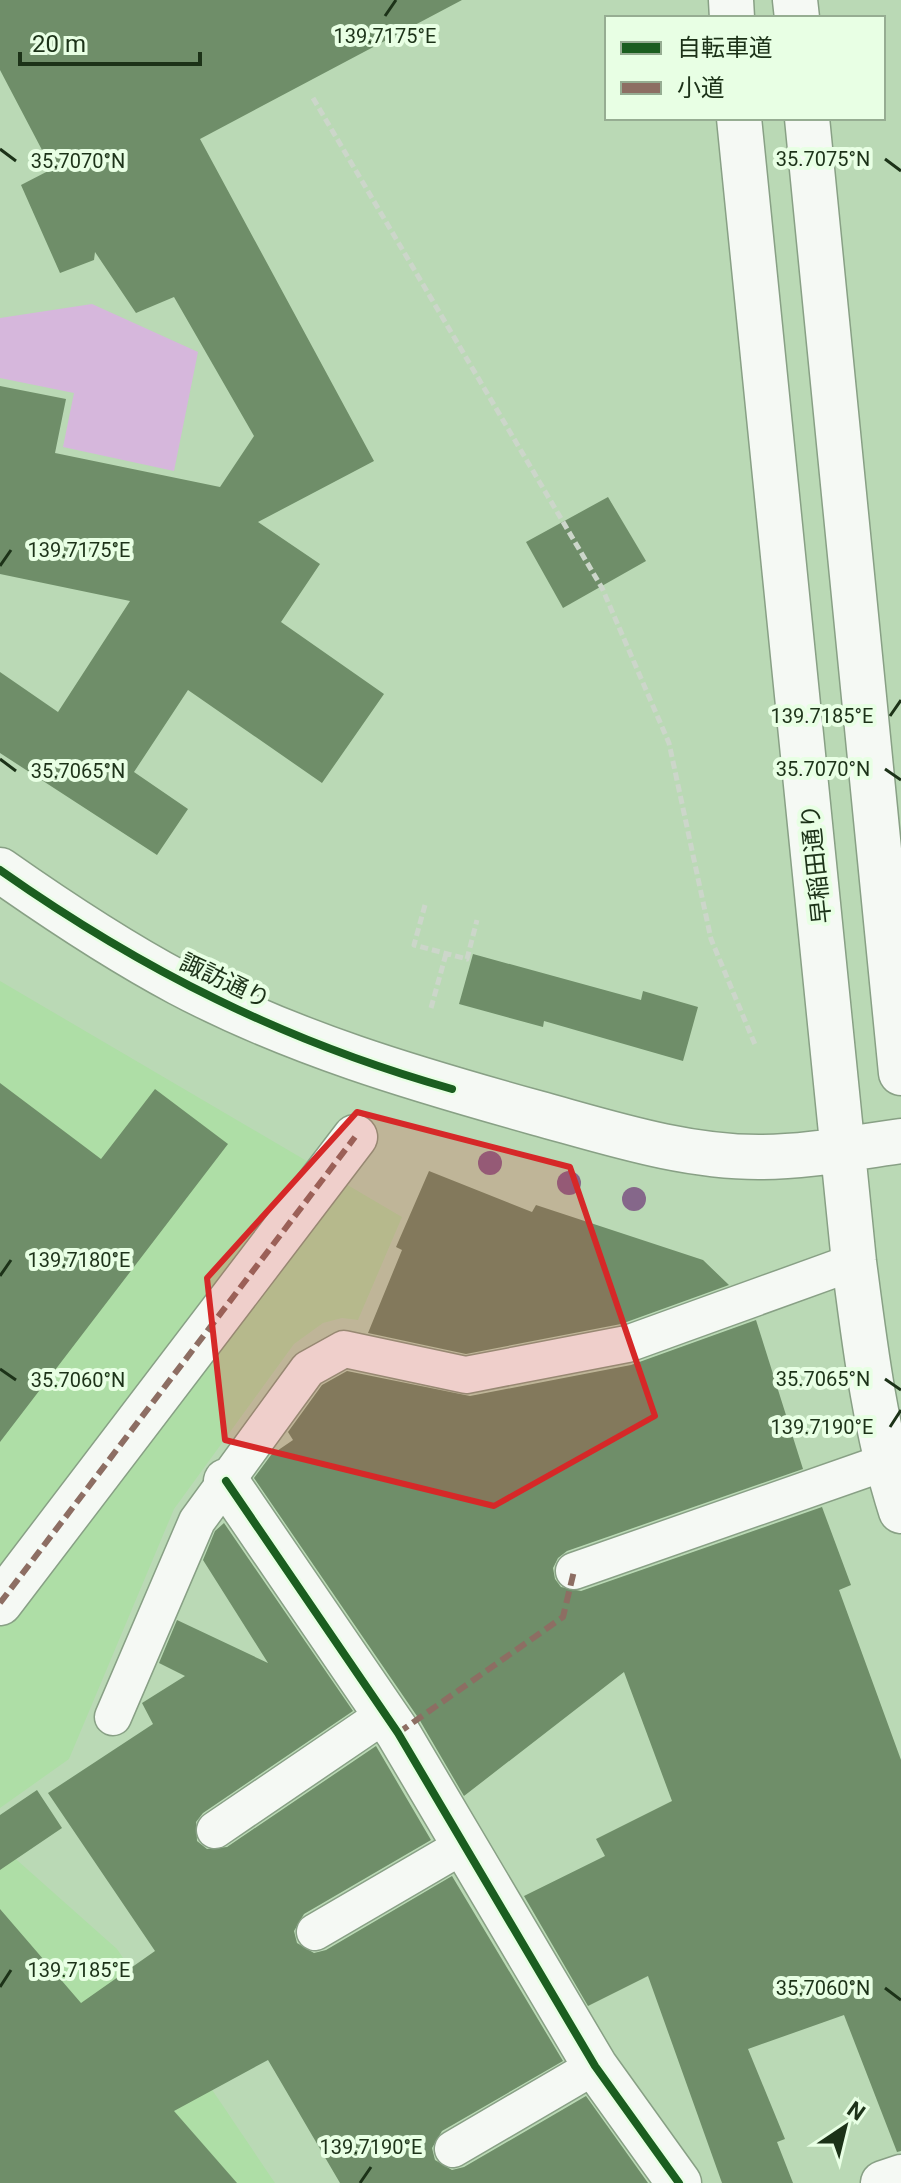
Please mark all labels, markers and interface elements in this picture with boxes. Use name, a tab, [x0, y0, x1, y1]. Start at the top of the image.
scale bar	[20, 16, 200, 66]
legend	[605, 16, 885, 120]
text: 139.7175°E	[334, 24, 436, 48]
text: 20 m	[32, 30, 86, 58]
text: 自転車道	[677, 34, 773, 62]
text: 小道	[677, 74, 725, 102]
text: 35.7075°N	[776, 147, 870, 171]
text: 35.7070°N	[31, 149, 125, 173]
text: 139.7175°E	[28, 538, 130, 562]
text: 139.7185°E	[771, 704, 873, 728]
text: 35.7070°N	[776, 757, 870, 781]
text: 35.7065°N	[31, 759, 125, 783]
street label: 早稲田通り	[796, 803, 836, 925]
street label: 諏訪通り	[176, 948, 274, 1014]
text: 139.7180°E	[28, 1248, 130, 1272]
text: 35.7065°N	[776, 1367, 870, 1391]
text: 35.7060°N	[31, 1368, 125, 1392]
text: 139.7190°E	[771, 1415, 873, 1439]
text: 139.7185°E	[28, 1958, 130, 1982]
text: 35.7060°N	[776, 1976, 870, 2000]
north arrow	[805, 2087, 885, 2167]
text: N	[843, 2096, 870, 2126]
text: 139.7190°E	[320, 2135, 422, 2159]

